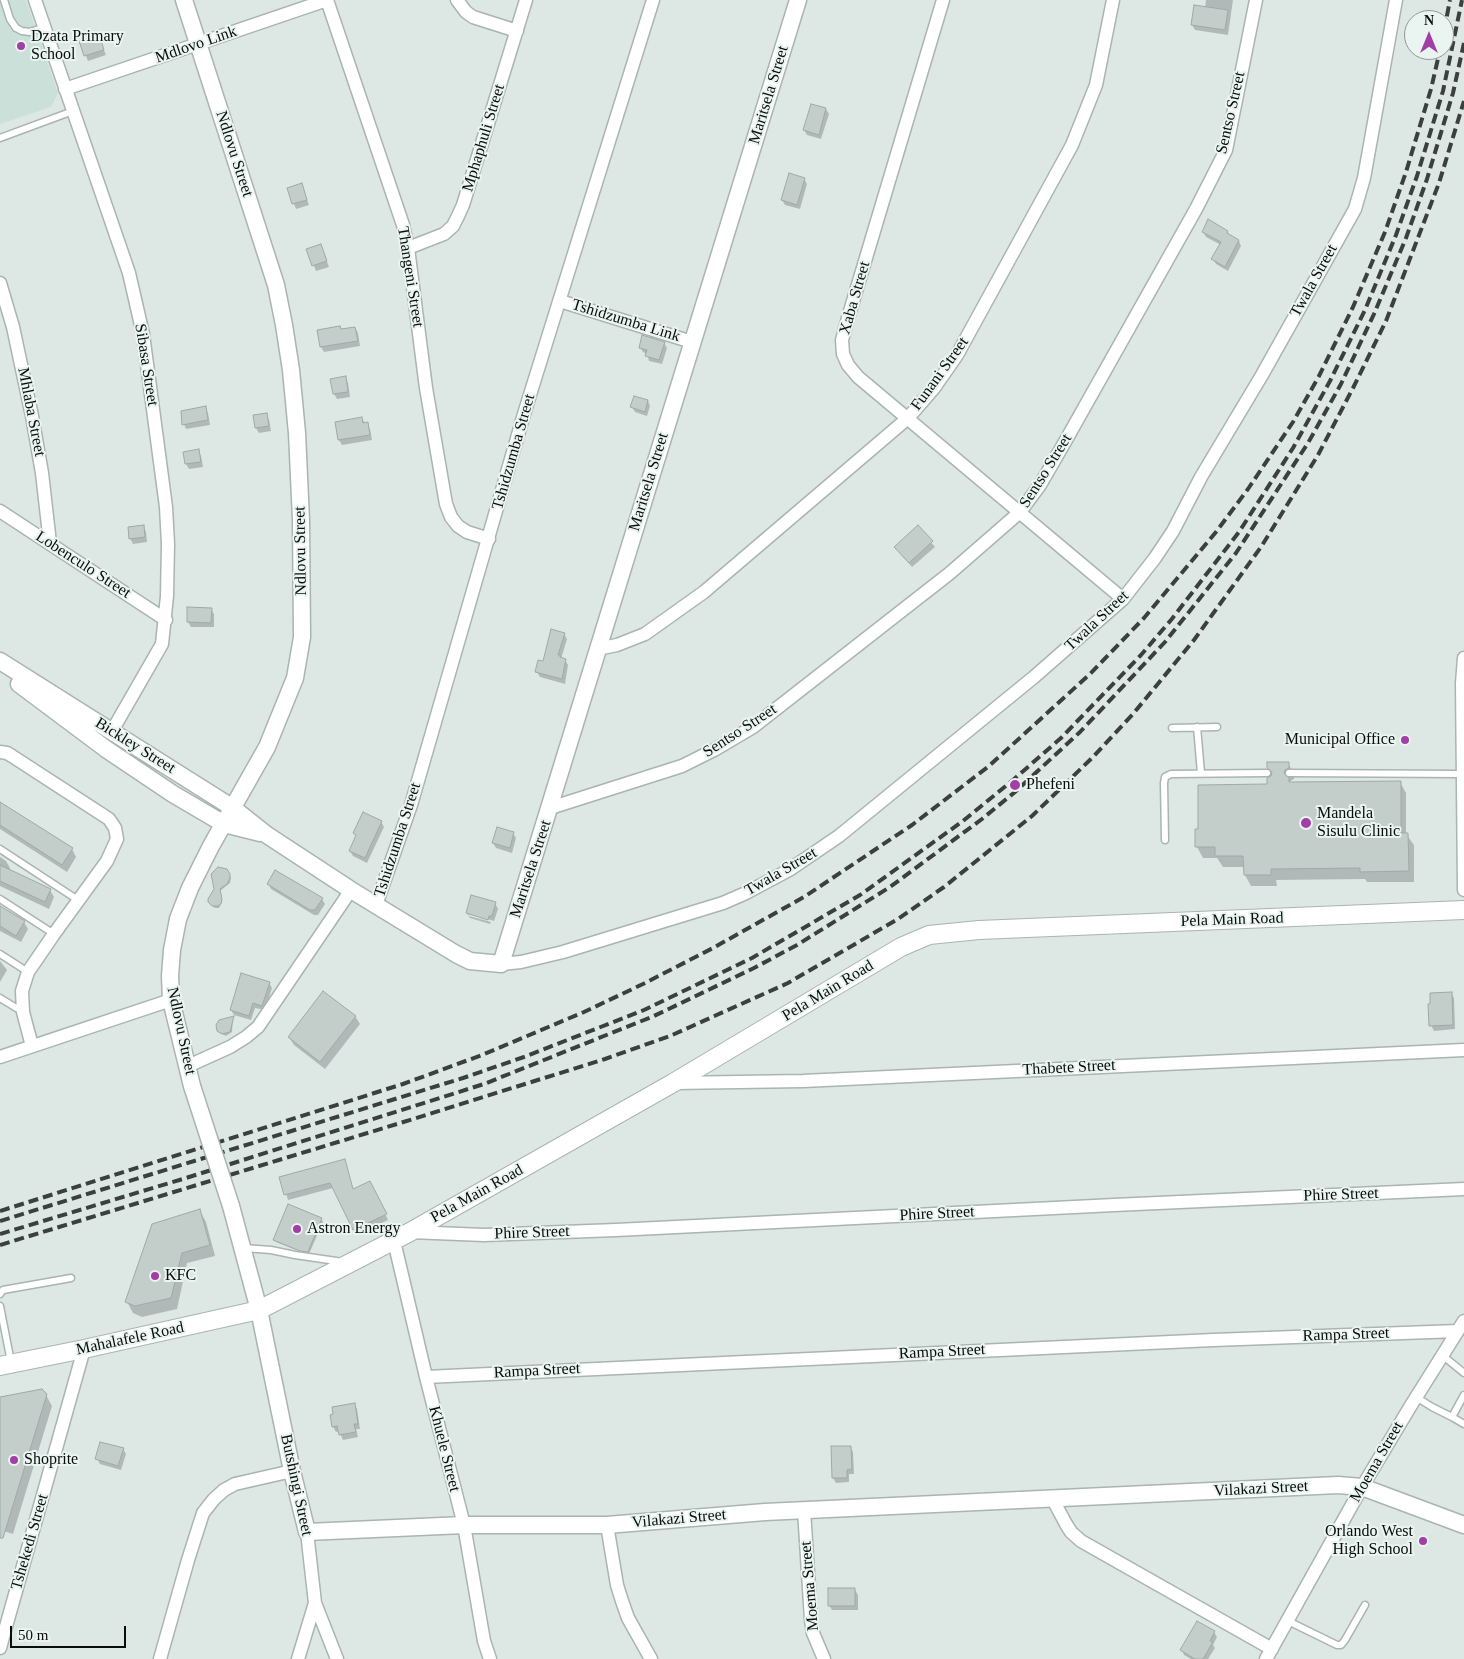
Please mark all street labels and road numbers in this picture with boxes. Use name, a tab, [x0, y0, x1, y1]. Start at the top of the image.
street label: Mdlovo Link	[153, 22, 239, 68]
street label: Maritsela Street	[745, 44, 793, 146]
street label: Sentso Street	[1212, 70, 1250, 156]
street label: Mphaphuli Street	[459, 82, 509, 194]
street label: Ndlovu Street	[211, 109, 257, 199]
street label: Thangeni Street	[393, 225, 427, 329]
street label: Twala Street	[1286, 241, 1342, 321]
street label: Xaba Street	[835, 259, 875, 337]
street label: Tshidzumba Link	[570, 295, 682, 347]
street label: Sibasa Street	[130, 322, 162, 408]
street label: Funani Street	[907, 334, 973, 414]
street label: Mhlaba Street	[13, 366, 49, 458]
street label: Tshidzumba Street	[488, 392, 540, 512]
street label: Sentso Street	[1016, 430, 1076, 512]
street label: Maritsela Street	[625, 431, 673, 533]
street label: Ndlovu Street	[291, 506, 311, 596]
street label: Lobenculo Street	[32, 527, 134, 603]
street label: Twala Street	[1061, 587, 1133, 655]
street label: Sentso Street	[700, 700, 780, 762]
street label: Bickley Street	[91, 714, 179, 778]
street label: Tshidzumba Street	[370, 780, 426, 900]
street label: Maritsela Street	[506, 818, 556, 920]
street label: Twala Street	[741, 844, 821, 900]
street label: Pela Main Road	[1180, 909, 1284, 931]
street label: Pela Main Road	[779, 956, 877, 1026]
street label: Ndlovu Street	[162, 985, 200, 1077]
street label: Thabete Street	[1022, 1056, 1116, 1080]
street label: Pela Main Road	[427, 1161, 527, 1227]
street label: Phire Street	[1303, 1184, 1379, 1206]
street label: Phire Street	[899, 1202, 975, 1226]
street label: Phire Street	[494, 1222, 570, 1244]
street label: Mahalafele Road	[74, 1318, 186, 1360]
street label: Rampa Street	[1302, 1324, 1390, 1346]
street label: Rampa Street	[898, 1340, 986, 1364]
street label: Rampa Street	[493, 1359, 581, 1383]
street label: Khuele Street	[424, 1404, 464, 1494]
street label: Moema Street	[1346, 1418, 1408, 1506]
street label: Butshingi Street	[276, 1432, 316, 1538]
street label: Vilakazi Street	[1213, 1477, 1309, 1501]
street label: Tshekedi Street	[7, 1492, 53, 1592]
street label: Vilakazi Street	[631, 1505, 727, 1533]
street label: Moema Street	[797, 1540, 823, 1632]

